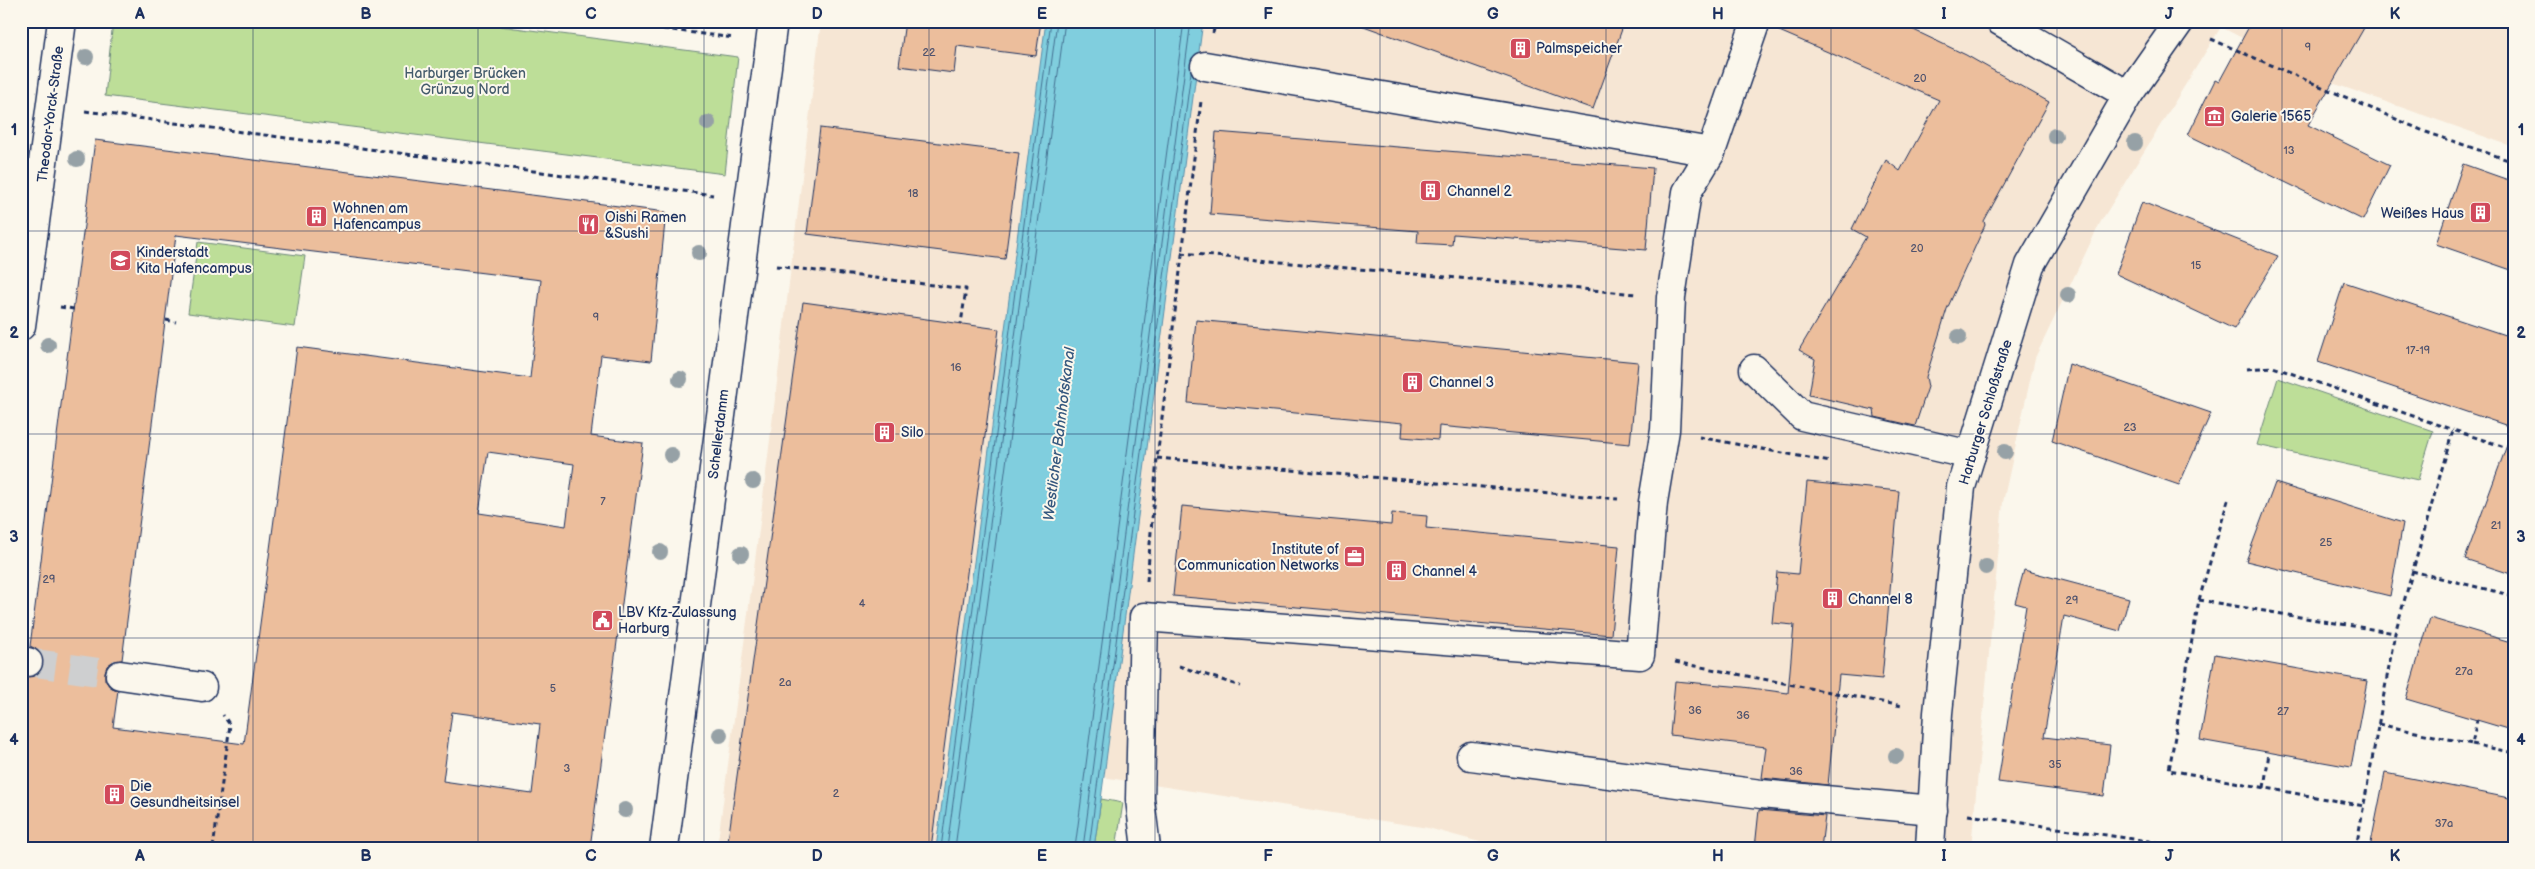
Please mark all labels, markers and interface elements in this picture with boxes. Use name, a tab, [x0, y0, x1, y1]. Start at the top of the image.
text: A	[134, 5, 145, 24]
text: B	[360, 5, 372, 24]
text: C	[585, 5, 597, 24]
text: D	[811, 5, 823, 24]
text: E	[1037, 5, 1047, 24]
text: F	[1263, 5, 1273, 24]
text: G	[1487, 5, 1499, 24]
text: H	[1712, 5, 1724, 24]
text: I	[1941, 5, 1947, 24]
text: J	[2165, 5, 2174, 24]
text: K	[2390, 5, 2401, 24]
building icon: Palmspeicher	[1508, 36, 1532, 60]
place label: Palmspeicher	[1536, 40, 1623, 57]
house number: 9	[2305, 41, 2311, 54]
street label: Theodor-Yorck-Straße	[34, 45, 67, 183]
house number: 22	[923, 46, 936, 59]
park label: Harburger Brücken Grünzug Nord	[404, 65, 526, 98]
house number: 20	[1914, 72, 1927, 85]
museum icon: Galerie 1565	[2203, 104, 2227, 128]
place label: Galerie 1565	[2231, 108, 2311, 125]
text: 1	[11, 121, 17, 140]
text: 1	[2518, 121, 2524, 140]
house number: 13	[2283, 144, 2295, 157]
building icon: Channel 2	[1419, 179, 1443, 203]
place label: Channel 2	[1447, 183, 1513, 200]
house number: 18	[908, 187, 918, 200]
place label: Wohnen am Hafencampus	[333, 200, 421, 233]
building icon: Weißes Haus	[2468, 201, 2492, 225]
building icon: Wohnen am Hafencampus	[305, 204, 329, 228]
place label: Weißes Haus	[2381, 205, 2464, 222]
place label: Oishi Ramen &Sushi	[605, 209, 686, 242]
restaurant icon: Oishi Ramen &Sushi	[577, 213, 601, 237]
house number: 20	[1911, 242, 1924, 255]
place label: Kinderstadt Kita Hafencampus	[136, 244, 252, 277]
school or university icon: Kinderstadt Kita Hafencampus	[108, 248, 132, 272]
house number: 15	[2191, 259, 2201, 272]
house number: 9	[593, 311, 599, 324]
text: 2	[9, 324, 19, 343]
text: 2	[2516, 324, 2526, 343]
street label: Harburger Schloßstraße	[1955, 337, 2016, 487]
house number: 17-19	[2406, 344, 2430, 357]
water label: Westlicher Bahnhofskanal	[1039, 346, 1080, 522]
house number: 16	[951, 361, 962, 374]
building icon: Channel 3	[1401, 370, 1425, 394]
place label: Channel 3	[1429, 374, 1494, 391]
street label: Schellerdamm	[705, 388, 732, 480]
building icon: Silo	[873, 420, 897, 444]
house number: 23	[2123, 421, 2137, 434]
place label: Silo	[901, 424, 924, 441]
house number: 7	[600, 495, 606, 508]
house number: 21	[2491, 519, 2501, 532]
text: 3	[9, 528, 19, 547]
text: 3	[2516, 528, 2526, 547]
house number: 25	[2320, 536, 2332, 549]
place label: Institute of Communication Networks	[1177, 541, 1340, 574]
office icon: Institute of Communication Networks	[1343, 545, 1367, 569]
building icon: Channel 4	[1384, 559, 1408, 583]
place label: Channel 4	[1412, 563, 1478, 580]
house number: 29	[43, 573, 55, 586]
building icon: Channel 8	[1820, 587, 1844, 611]
place label: Channel 8	[1848, 591, 1913, 608]
house number: 29	[2066, 594, 2078, 607]
house number: 4	[859, 597, 866, 610]
place label: LBV Kfz-Zulassung Harburg	[618, 604, 737, 637]
public building icon: LBV Kfz-Zulassung Harburg	[590, 608, 614, 632]
house number: 27a	[2455, 665, 2473, 678]
house number: 2a	[779, 676, 791, 689]
house number: 5	[550, 682, 556, 695]
house number: 36	[1688, 704, 1702, 717]
house number: 27	[2277, 705, 2290, 718]
house number: 36	[1736, 709, 1750, 722]
text: 4	[9, 731, 19, 750]
text: 4	[2516, 731, 2526, 750]
house number: 35	[2048, 758, 2062, 771]
house number: 3	[564, 762, 571, 775]
house number: 36	[1789, 765, 1803, 778]
place label: Die Gesundheitsinsel	[130, 778, 239, 811]
building icon: Die Gesundheitsinsel	[102, 782, 126, 806]
house number: 2	[833, 787, 840, 800]
house number: 37a	[2435, 817, 2453, 830]
text: A	[134, 847, 145, 866]
text: B	[360, 847, 372, 866]
text: C	[585, 847, 597, 866]
text: D	[811, 847, 823, 866]
text: E	[1037, 847, 1047, 866]
text: F	[1263, 847, 1273, 866]
text: G	[1487, 847, 1499, 866]
text: H	[1712, 847, 1724, 866]
text: I	[1941, 847, 1947, 866]
text: J	[2165, 847, 2174, 866]
text: K	[2390, 847, 2401, 866]

